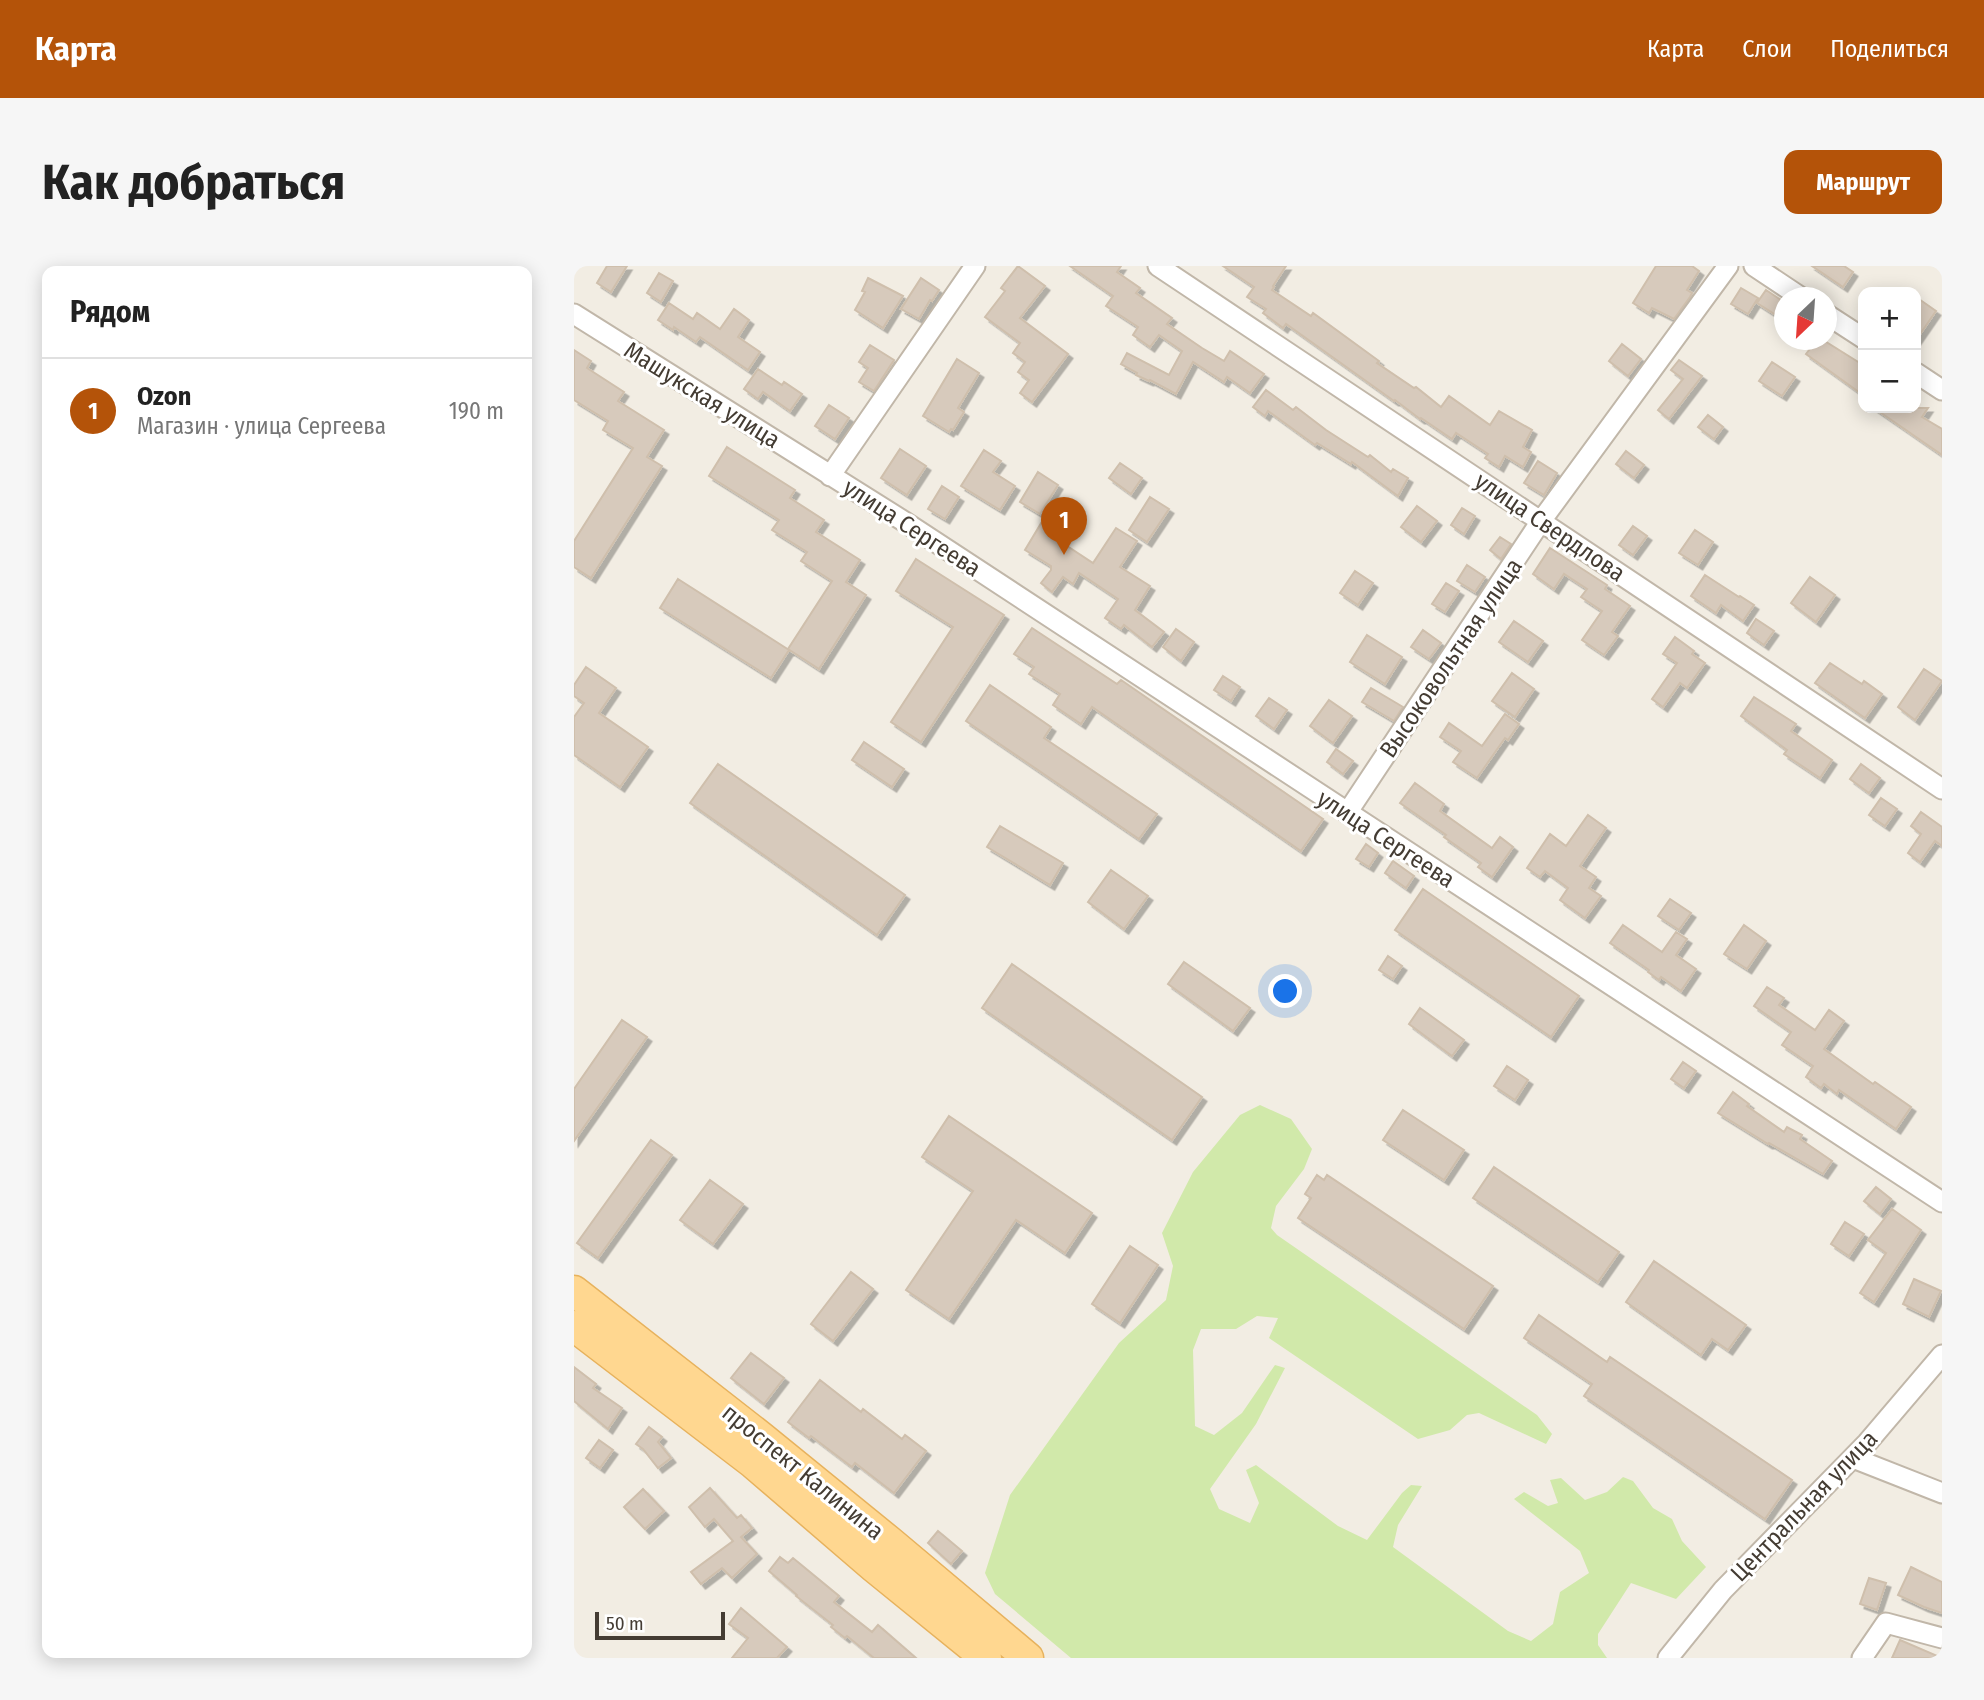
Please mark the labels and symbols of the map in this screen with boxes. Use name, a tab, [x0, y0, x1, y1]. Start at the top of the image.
north arrow	[1774, 287, 1837, 350]
street label: Машукская улица	[619, 336, 785, 454]
street label: улица Свердлова	[1470, 467, 1630, 587]
street label: улица Сергеева	[838, 473, 986, 583]
pin: 1	[1041, 497, 1087, 555]
street label: Высоковольтная улица	[1374, 553, 1528, 763]
street label: улица Сергеева	[1312, 784, 1460, 894]
your location	[1268, 974, 1302, 1008]
street label: проспект Калинина	[717, 1398, 889, 1546]
street label: Центральная улица	[1725, 1425, 1883, 1587]
scale bar	[595, 1609, 724, 1641]

